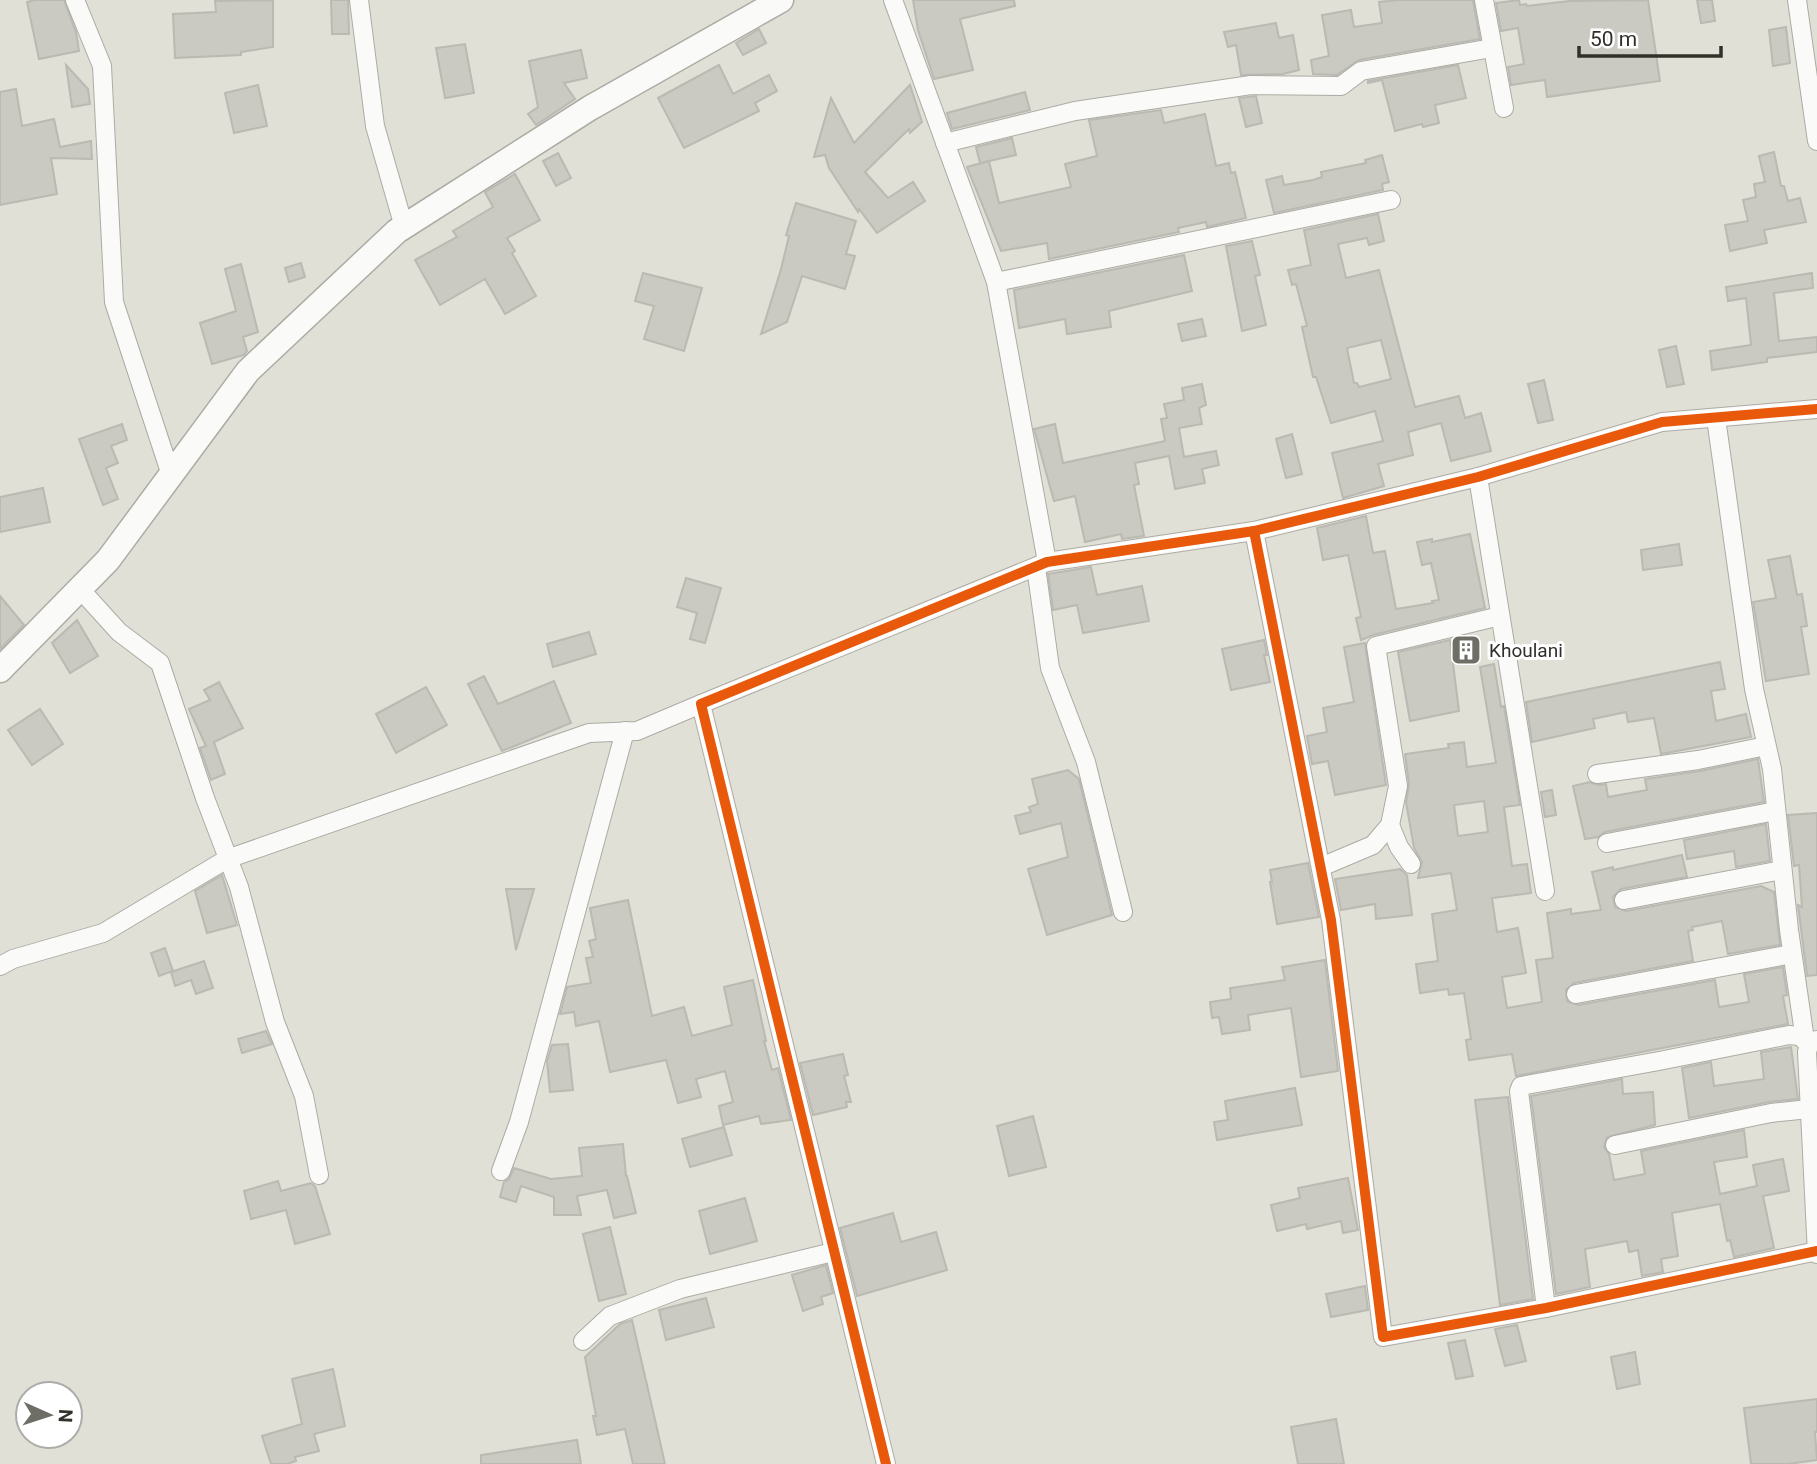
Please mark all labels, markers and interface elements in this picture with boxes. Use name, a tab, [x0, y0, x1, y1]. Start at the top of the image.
scale bar	[1579, 14, 1721, 58]
text: 50 m	[1590, 27, 1637, 51]
building icon: Khoulani	[1449, 633, 1483, 667]
place label: Khoulani	[1489, 639, 1563, 662]
north arrow	[14, 1380, 84, 1450]
text: N	[54, 1409, 77, 1423]

